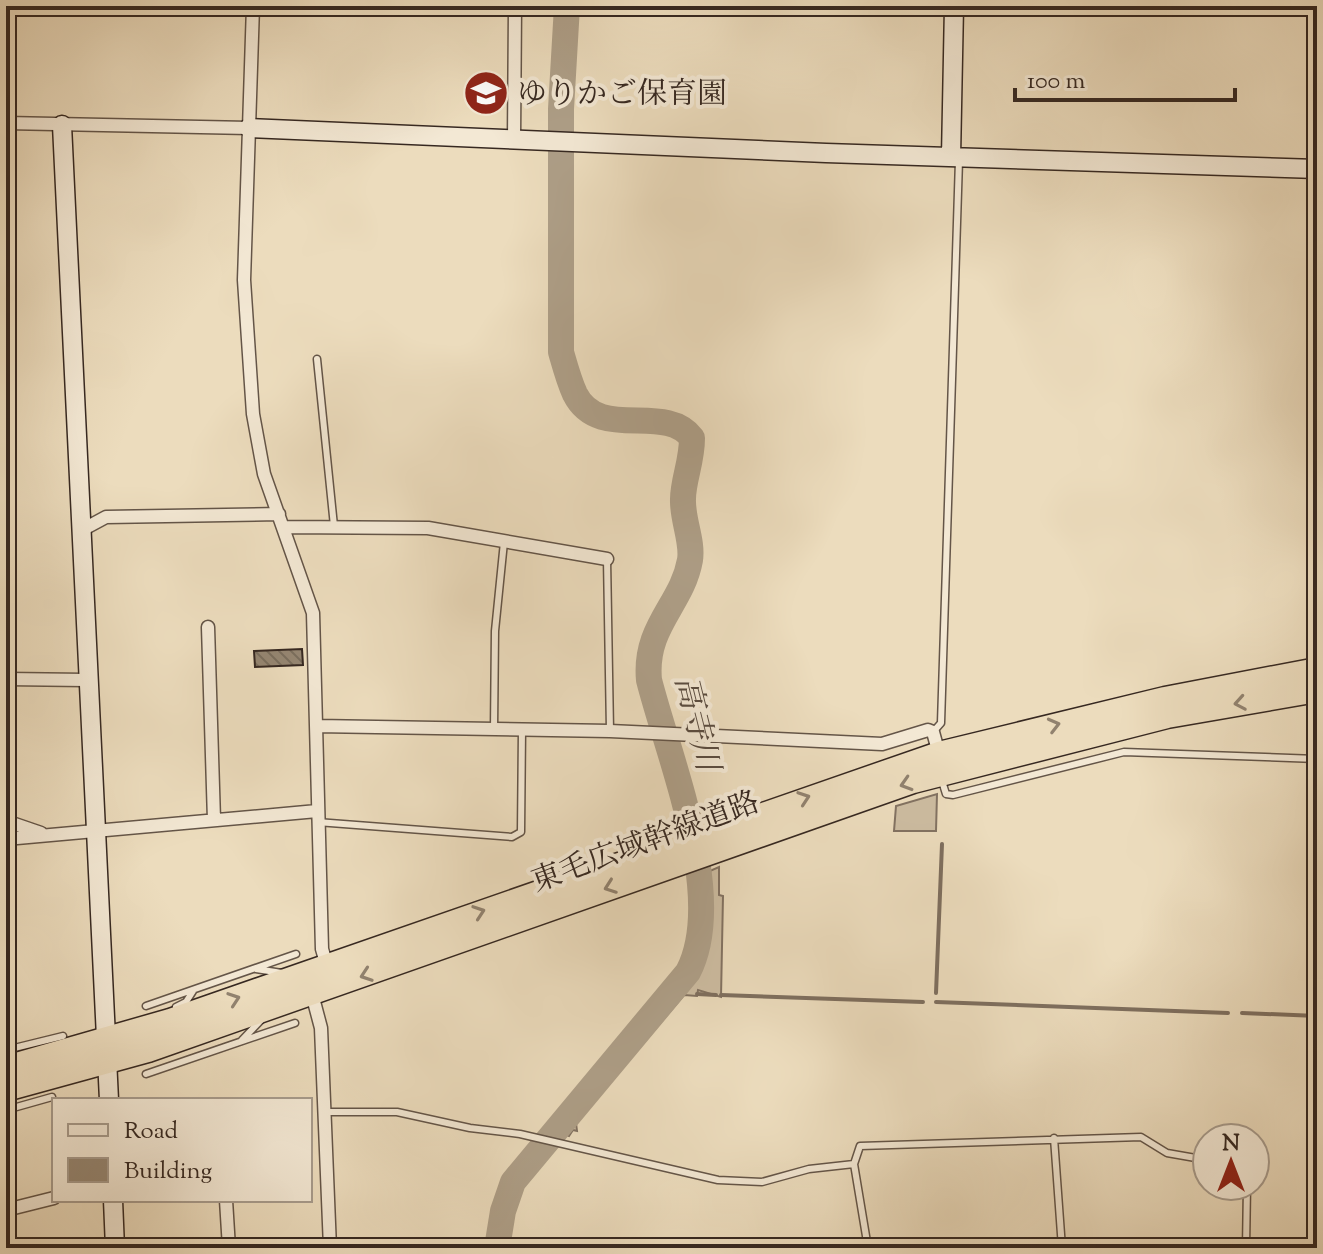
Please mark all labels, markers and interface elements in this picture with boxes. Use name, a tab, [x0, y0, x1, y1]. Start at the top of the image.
scale bar	[1015, 52, 1235, 102]
text: 100 m	[1027, 65, 1085, 99]
school or university icon: ゆりかご保育園	[462, 69, 510, 117]
place label: ゆりかご保育園	[517, 74, 727, 117]
water label: 高寺川	[661, 672, 730, 779]
one-way arrow	[1233, 694, 1247, 711]
one-way arrow	[1046, 717, 1060, 734]
one-way arrow	[900, 774, 914, 790]
street label: 東毛広域幹線道路	[526, 782, 766, 905]
one-way arrow	[797, 791, 811, 807]
one-way arrow	[604, 877, 618, 894]
one-way arrow	[471, 906, 485, 922]
one-way arrow	[359, 965, 373, 981]
one-way arrow	[226, 992, 240, 1008]
legend	[52, 1098, 312, 1202]
text: Road	[124, 1115, 178, 1149]
north arrow	[1191, 1122, 1271, 1202]
text: N	[1222, 1129, 1240, 1161]
text: Building	[124, 1155, 213, 1189]

